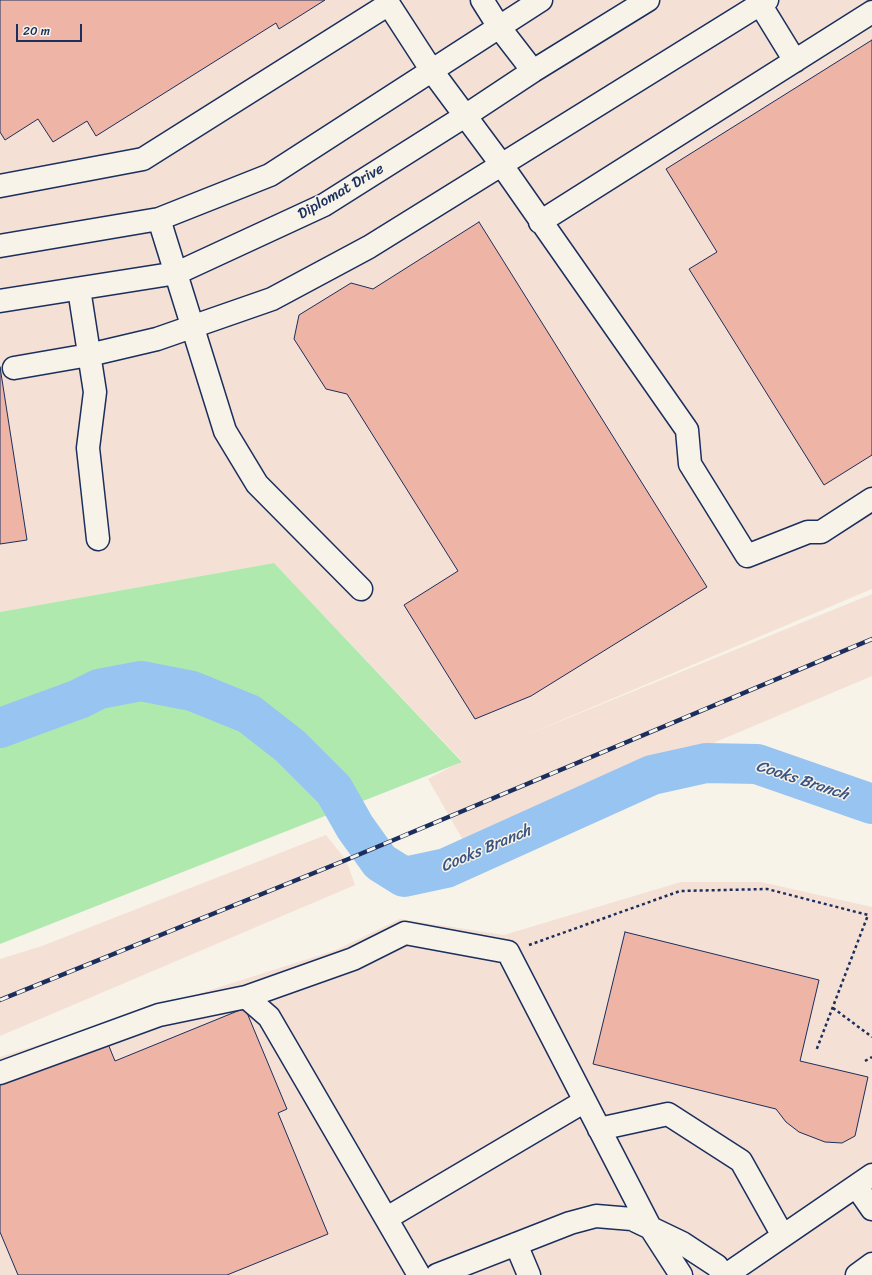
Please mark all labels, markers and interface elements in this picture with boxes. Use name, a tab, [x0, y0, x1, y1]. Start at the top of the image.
scale bar	[18, 16, 84, 42]
text: 20 m	[23, 20, 50, 42]
street label: Diplomat Drive	[295, 160, 387, 224]
water label: Cooks Branch	[753, 757, 851, 805]
water label: Cooks Branch	[438, 821, 534, 877]

